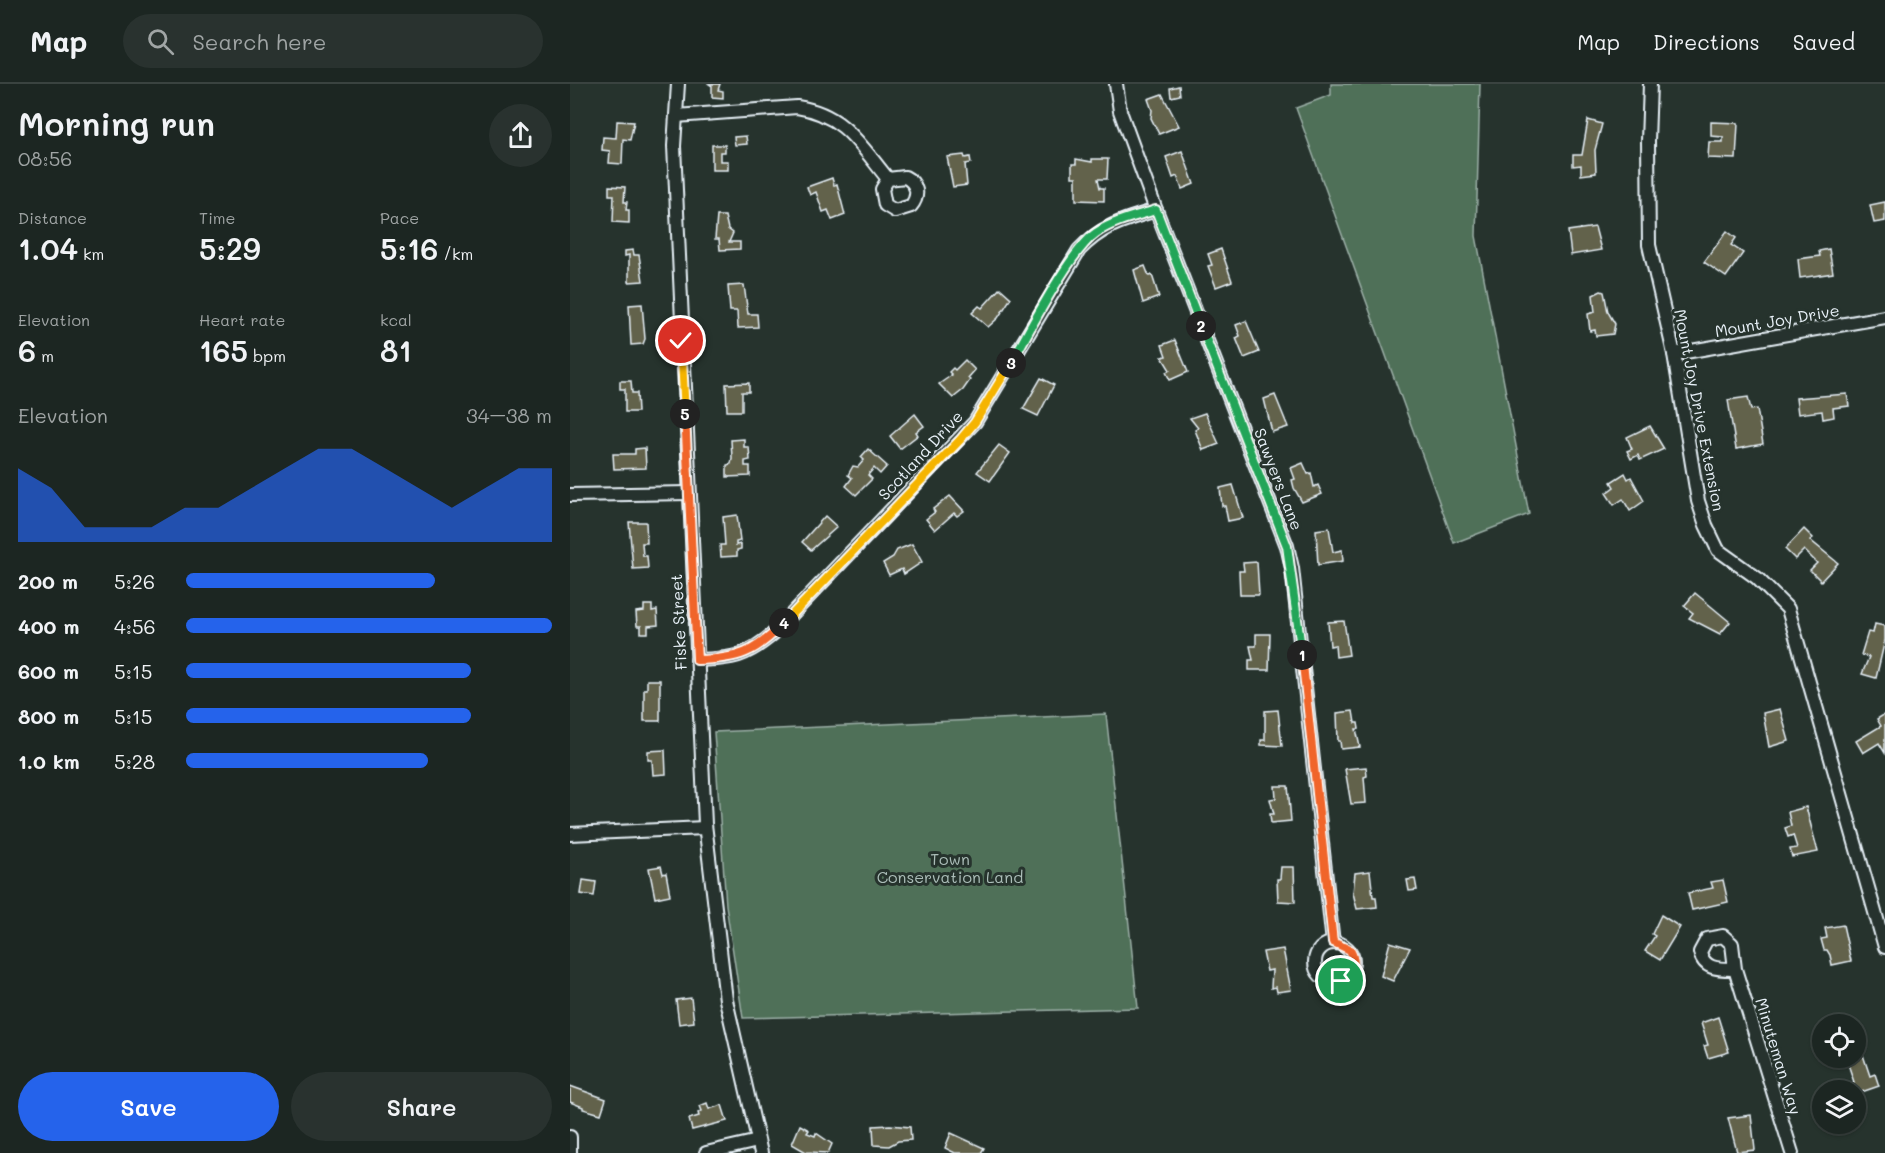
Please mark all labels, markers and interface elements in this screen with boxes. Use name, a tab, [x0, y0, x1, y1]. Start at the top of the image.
search box	[123, 14, 543, 68]
text: Map	[30, 23, 87, 59]
icon: search	[144, 25, 177, 58]
text: Search here	[192, 27, 326, 56]
text: Map	[1577, 28, 1620, 55]
text: Directions	[1653, 28, 1760, 55]
text: Saved	[1793, 28, 1855, 55]
text: Morning run	[18, 101, 215, 144]
button: share	[489, 104, 552, 167]
text: 08:56	[18, 145, 72, 171]
text: Distance	[18, 207, 87, 228]
text: Time	[199, 207, 235, 228]
text: Pace	[380, 207, 419, 228]
text: 1.04	[18, 228, 78, 268]
text: 5:29	[199, 228, 261, 268]
text: 5:16	[380, 228, 438, 268]
text: km	[78, 243, 104, 264]
text: /km	[438, 243, 473, 264]
street label: Mount Joy Drive	[1713, 299, 1841, 341]
street label: Mount Joy Drive Extension	[1670, 307, 1730, 513]
text: Elevation	[18, 309, 90, 330]
text: Heart rate	[199, 309, 285, 330]
text: kcal	[380, 309, 412, 330]
pin: 2	[1186, 311, 1216, 341]
pin	[655, 315, 706, 366]
text: 2	[1197, 315, 1205, 336]
icon: check	[664, 324, 697, 357]
text: 6	[18, 330, 36, 370]
text: 165	[199, 330, 248, 370]
text: 81	[380, 330, 412, 370]
text: m	[36, 345, 54, 366]
text: bpm	[248, 345, 286, 366]
pin: 3	[996, 348, 1026, 378]
text: 3	[1006, 352, 1016, 373]
pin: 5	[670, 399, 700, 429]
text: Elevation	[18, 402, 108, 428]
text: 34–38 m	[466, 402, 552, 428]
text: 5	[680, 403, 690, 424]
street label: Scotland Drive	[873, 406, 967, 504]
street label: Sawyers Lane	[1250, 425, 1308, 533]
text: 200 m	[18, 568, 78, 594]
text: 5:26	[114, 568, 155, 594]
street label: Fiske Street	[665, 573, 691, 671]
pin: 4	[769, 608, 799, 638]
text: 4	[779, 612, 789, 633]
text: 400 m	[18, 613, 79, 639]
text: 4:56	[114, 613, 156, 639]
pin: 1	[1287, 640, 1317, 670]
text: 1	[1298, 644, 1306, 665]
text: 600 m	[18, 658, 79, 684]
text: 5:15	[114, 658, 152, 684]
text: 800 m	[18, 703, 79, 729]
text: 5:15	[114, 703, 152, 729]
text: 1.0 km	[18, 748, 80, 774]
text: 5:28	[114, 748, 155, 774]
park label: Town Conservation Land	[877, 848, 1023, 887]
pin	[1315, 955, 1366, 1006]
icon: arrive	[1324, 964, 1357, 997]
street label: Minuteman Way	[1751, 995, 1807, 1117]
map controls	[1812, 1014, 1866, 1134]
button: locate	[1812, 1014, 1866, 1068]
button: Save	[18, 1072, 279, 1141]
button: Share	[291, 1072, 552, 1141]
button: layers	[1812, 1080, 1866, 1134]

